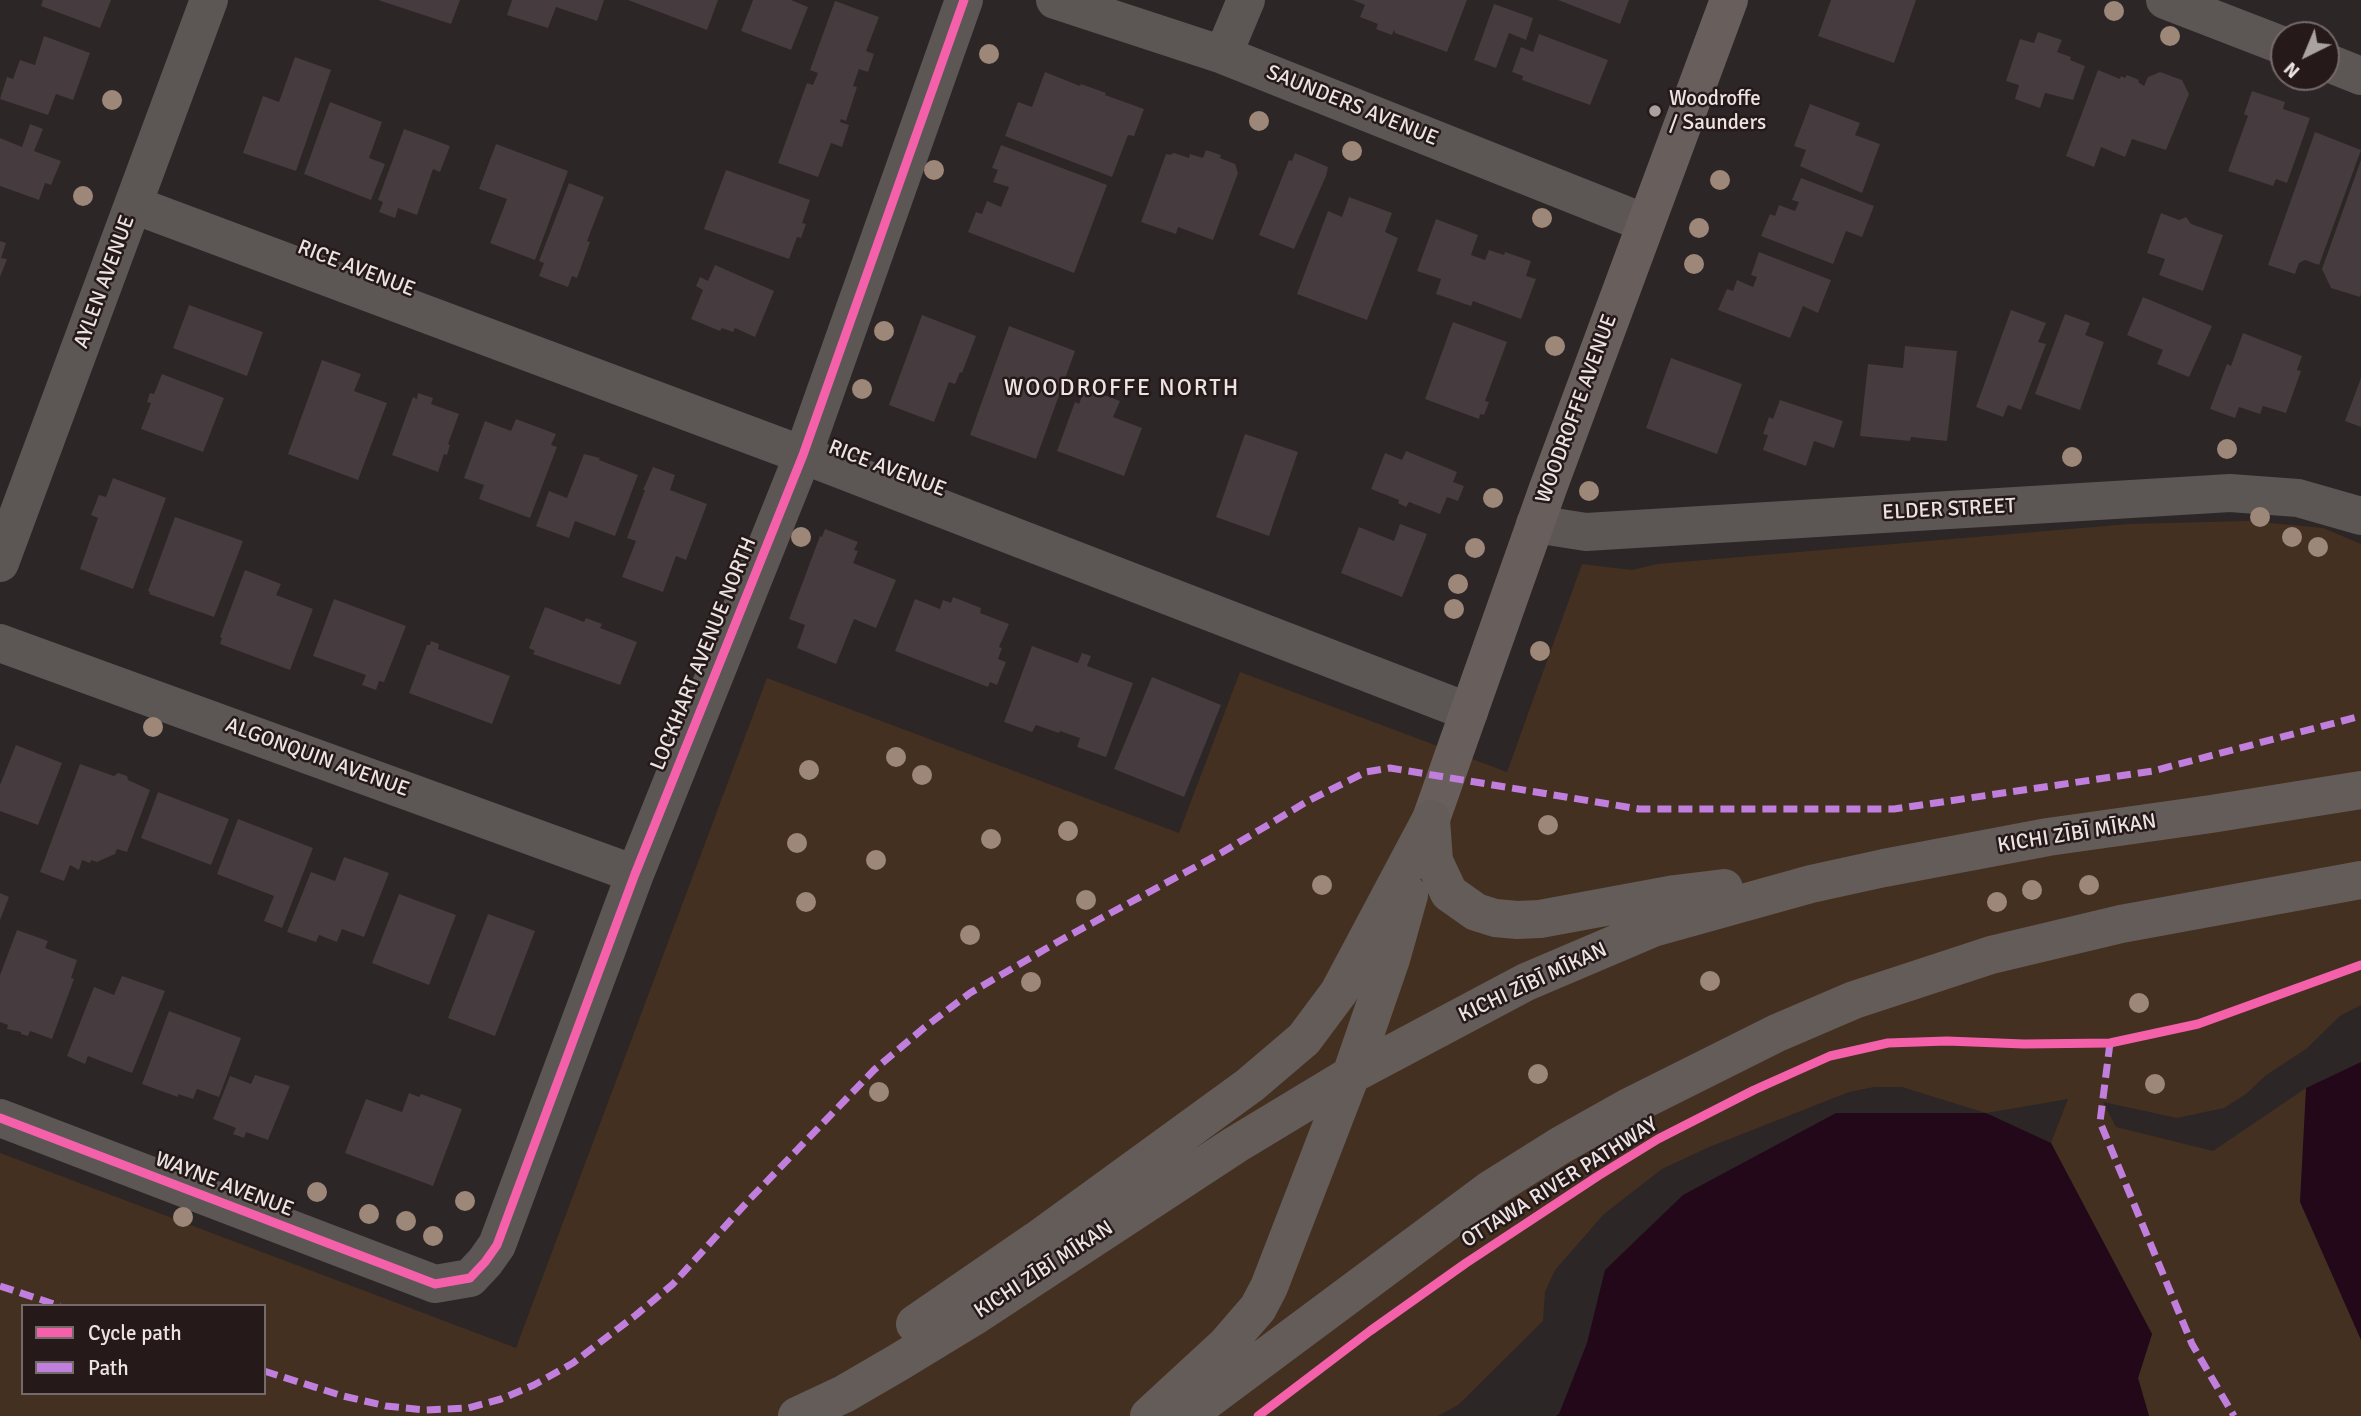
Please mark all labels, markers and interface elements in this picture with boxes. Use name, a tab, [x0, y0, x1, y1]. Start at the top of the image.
north arrow	[2270, 21, 2340, 91]
text: N	[2279, 57, 2305, 83]
street label: SAUNDERS AVENUE	[1263, 60, 1441, 152]
place label: Woodroffe / Saunders	[1669, 86, 1766, 136]
marker: Woodroffe / Saunders	[1647, 103, 1663, 119]
street label: AYLEN AVENUE	[69, 212, 141, 352]
street label: RICE AVENUE	[294, 235, 418, 303]
street label: WOODROFFE AVENUE	[1531, 311, 1623, 507]
district label: WOODROFFE NORTH	[1006, 375, 1238, 403]
street label: RICE AVENUE	[825, 435, 949, 503]
street label: ELDER STREET	[1882, 494, 2016, 526]
street label: LOCKHART AVENUE NORTH	[646, 534, 762, 774]
street label: ALGONQUIN AVENUE	[222, 713, 412, 803]
street label: KICHI ZĪBĪ MĪKAN	[1996, 809, 2158, 859]
street label: KICHI ZĪBĪ MĪKAN	[1455, 938, 1611, 1028]
street label: OTTAWA RIVER PATHWAY	[1457, 1112, 1663, 1254]
street label: WAYNE AVENUE	[151, 1147, 297, 1223]
street label: KICHI ZĪBĪ MĪKAN	[970, 1216, 1118, 1324]
legend	[21, 1304, 266, 1395]
text: Cycle path	[88, 1320, 182, 1346]
text: Path	[88, 1355, 129, 1381]

